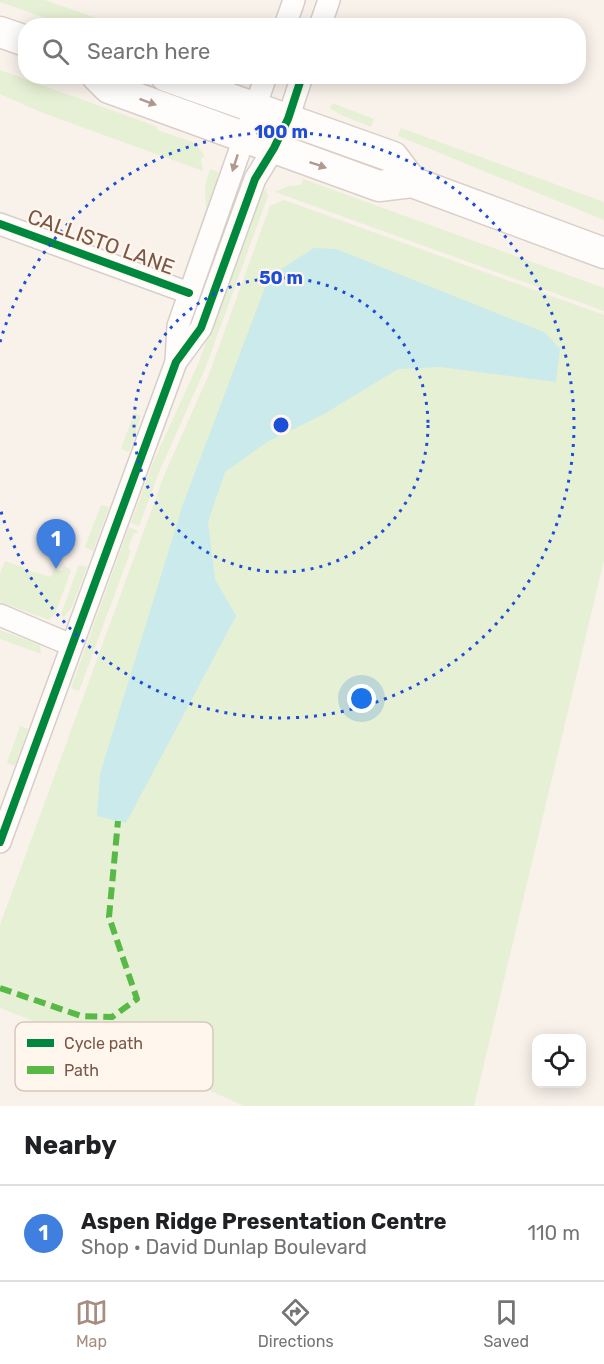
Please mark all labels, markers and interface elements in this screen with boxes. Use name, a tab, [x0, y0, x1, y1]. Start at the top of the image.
search box	[18, 18, 586, 84]
icon: search	[39, 35, 72, 68]
text: Search here	[87, 38, 210, 65]
one-way arrow	[140, 98, 158, 108]
text: 100 m	[254, 121, 308, 143]
one-way arrow	[230, 154, 240, 172]
one-way arrow	[309, 160, 327, 170]
street label: CALLISTO LANE	[24, 203, 178, 280]
text: 50 m	[259, 267, 303, 289]
centre of rings	[271, 415, 291, 435]
pin: 1	[36, 520, 76, 569]
your location	[347, 684, 376, 713]
legend	[15, 1022, 213, 1091]
text: Cycle path	[64, 1034, 143, 1053]
map controls	[532, 1034, 586, 1088]
button: locate	[532, 1034, 586, 1088]
text: Path	[64, 1061, 99, 1080]
text: Nearby	[24, 1130, 117, 1161]
text: Aspen Ridge Presentation Centre	[81, 1208, 447, 1235]
text: 1	[39, 1221, 48, 1245]
text: 110 m	[528, 1221, 580, 1245]
text: Shop · David Dunlap Boulevard	[81, 1235, 367, 1259]
tab: Map	[75, 1296, 108, 1351]
tab: Directions	[258, 1296, 334, 1351]
tab: Saved	[483, 1296, 529, 1351]

